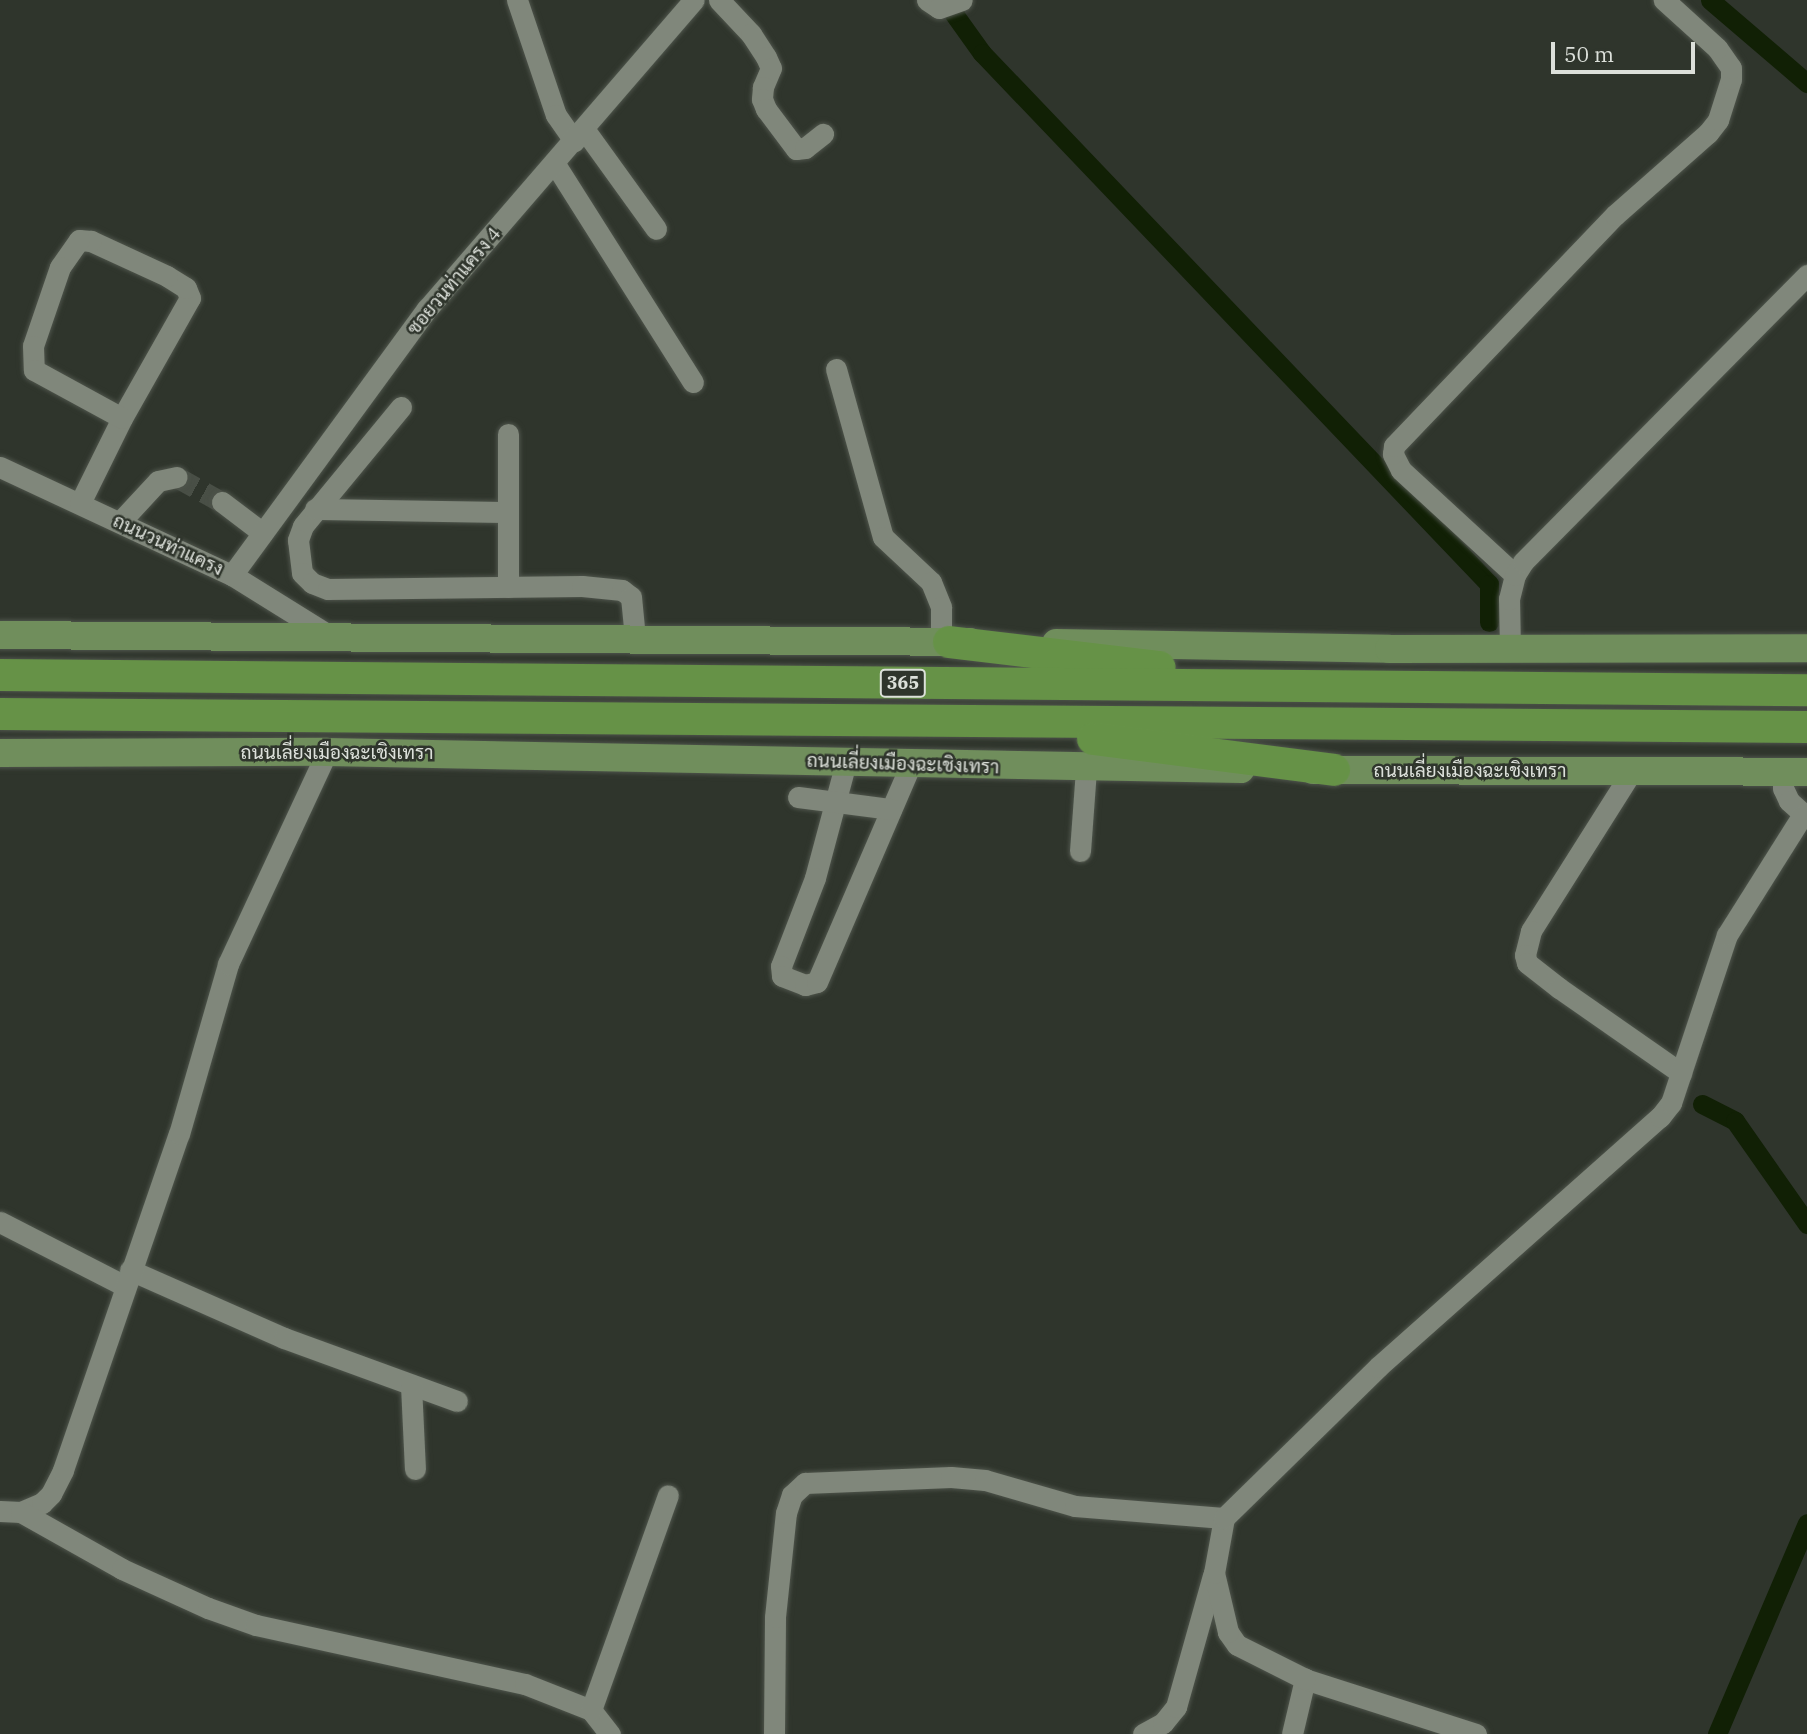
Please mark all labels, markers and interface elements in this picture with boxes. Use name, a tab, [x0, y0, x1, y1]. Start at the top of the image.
scale bar	[1555, 28, 1699, 72]
text: 50 m	[1564, 40, 1614, 68]
street label: ซอยวนท่าแครง 4	[402, 223, 506, 339]
street label: ถนนวนท่าแครง	[109, 510, 227, 580]
road number: 365	[878, 668, 928, 698]
street label: ถนนเลี่ยงเมืองฉะเชิงเทรา	[241, 742, 433, 764]
street label: ถนนเลี่ยงเมืองฉะเชิงเทรา	[806, 749, 1000, 779]
street label: ถนนเลี่ยงเมืองฉะเชิงเทรา	[1374, 760, 1566, 782]

